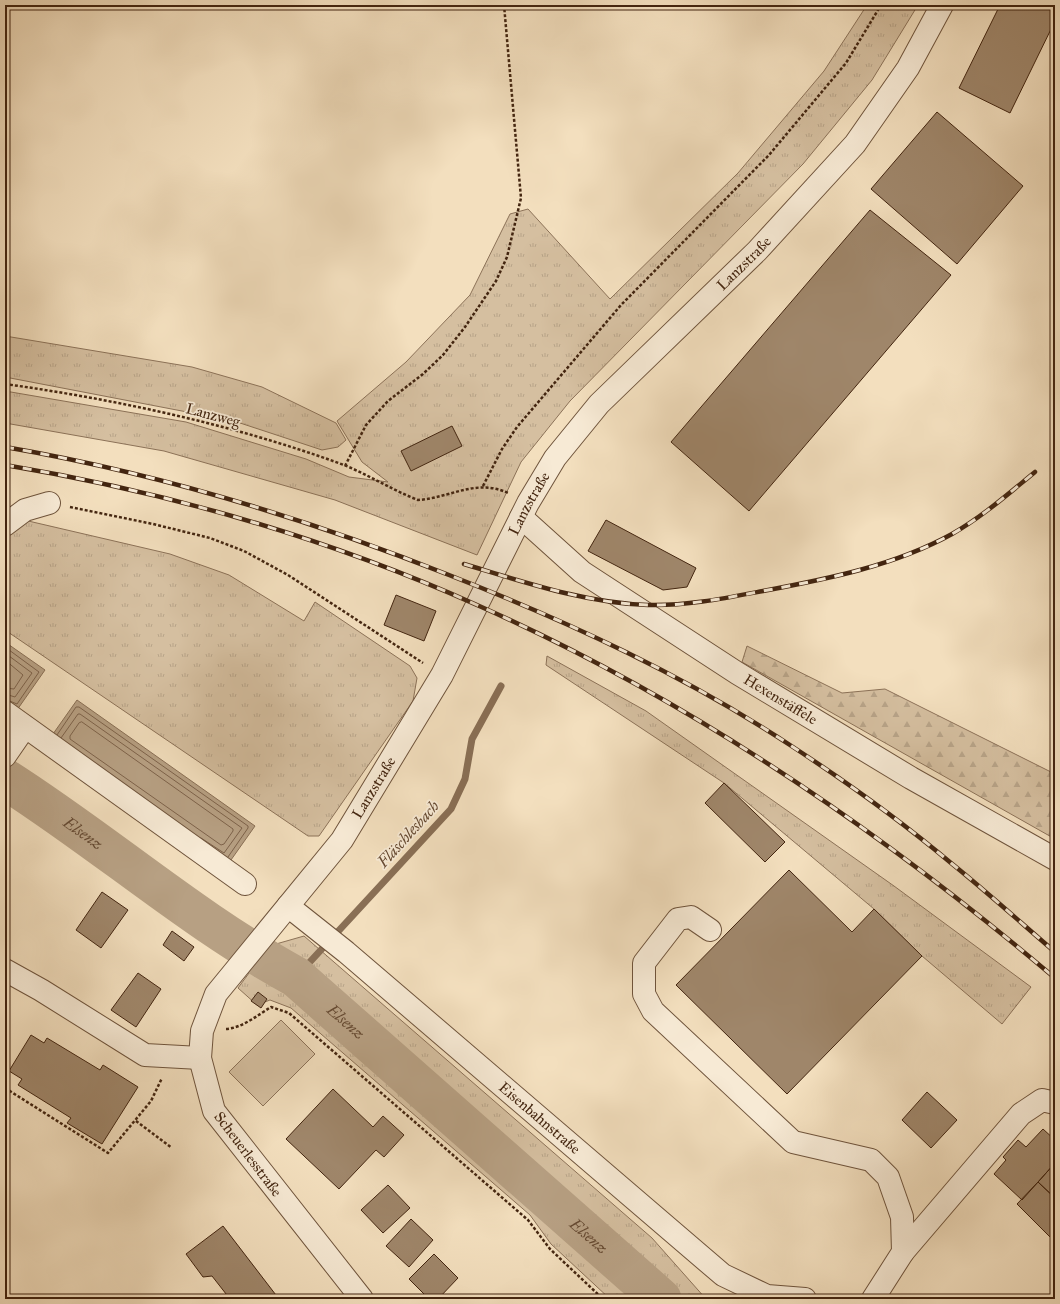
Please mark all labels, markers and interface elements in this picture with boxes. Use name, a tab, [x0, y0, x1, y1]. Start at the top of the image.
street label: Lanzstraße	[713, 233, 775, 294]
street label: Lanzweg	[184, 399, 243, 431]
street label: Lanzstraße	[504, 469, 554, 538]
street label: Hexenstäffele	[741, 670, 821, 728]
street label: Lanzstraße	[348, 753, 399, 822]
water label: Fläschlesbach	[372, 797, 443, 872]
water label: Elsenz	[59, 812, 107, 853]
water label: Elsenz	[323, 999, 369, 1043]
street label: Eisenbahnstraße	[495, 1078, 584, 1158]
street label: Scheuerlesstraße	[210, 1108, 286, 1200]
water label: Elsenz	[566, 1213, 612, 1257]

